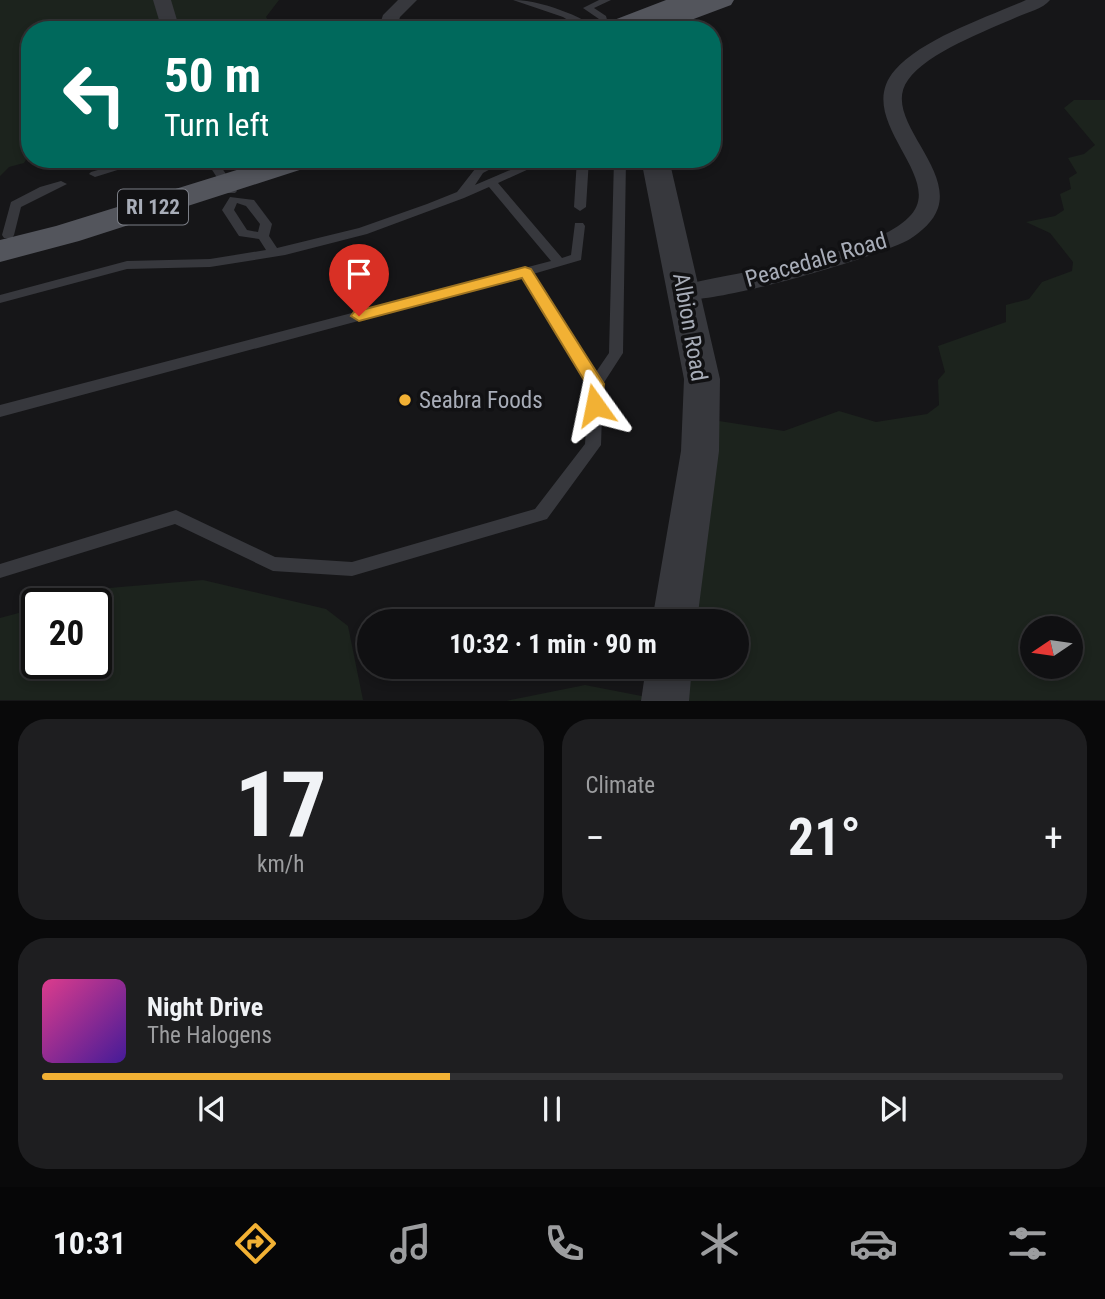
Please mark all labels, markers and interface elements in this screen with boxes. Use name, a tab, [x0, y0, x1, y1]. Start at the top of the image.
text: 50 m	[164, 47, 261, 104]
icon: left	[49, 49, 140, 140]
text: Turn left	[164, 106, 269, 144]
road number: RI 122	[118, 190, 188, 224]
street label: Peacedale Road	[742, 227, 890, 293]
pin	[329, 244, 389, 316]
icon: arrive	[340, 255, 378, 293]
street label: Albion Road	[667, 271, 713, 383]
position arrow	[558, 368, 632, 442]
place label: Seabra Foods	[419, 387, 543, 414]
marker: Seabra Foods	[397, 392, 413, 408]
speed limit sign: 20	[21, 588, 112, 679]
north arrow	[1020, 616, 1083, 679]
map controls	[1020, 616, 1083, 679]
text: 10:32 · 1 min · 90 m	[449, 629, 657, 659]
text: 17	[235, 752, 327, 858]
text: Climate	[586, 772, 655, 799]
text: 21°	[788, 807, 861, 868]
text: −	[586, 816, 605, 860]
text: +	[1044, 816, 1063, 860]
text: km/h	[257, 851, 304, 878]
text: Night Drive	[147, 992, 263, 1022]
text: The Halogens	[147, 1022, 272, 1049]
icon: previous	[193, 1090, 231, 1128]
icon: pause	[533, 1090, 571, 1128]
icon: next	[874, 1090, 912, 1128]
icon: directions	[231, 1219, 280, 1268]
icon: music	[386, 1219, 435, 1268]
icon: phone	[540, 1219, 589, 1268]
icon: climate	[695, 1219, 744, 1268]
icon: car	[849, 1219, 898, 1268]
icon: filters	[1003, 1219, 1052, 1268]
text: 10:31	[53, 1224, 126, 1262]

